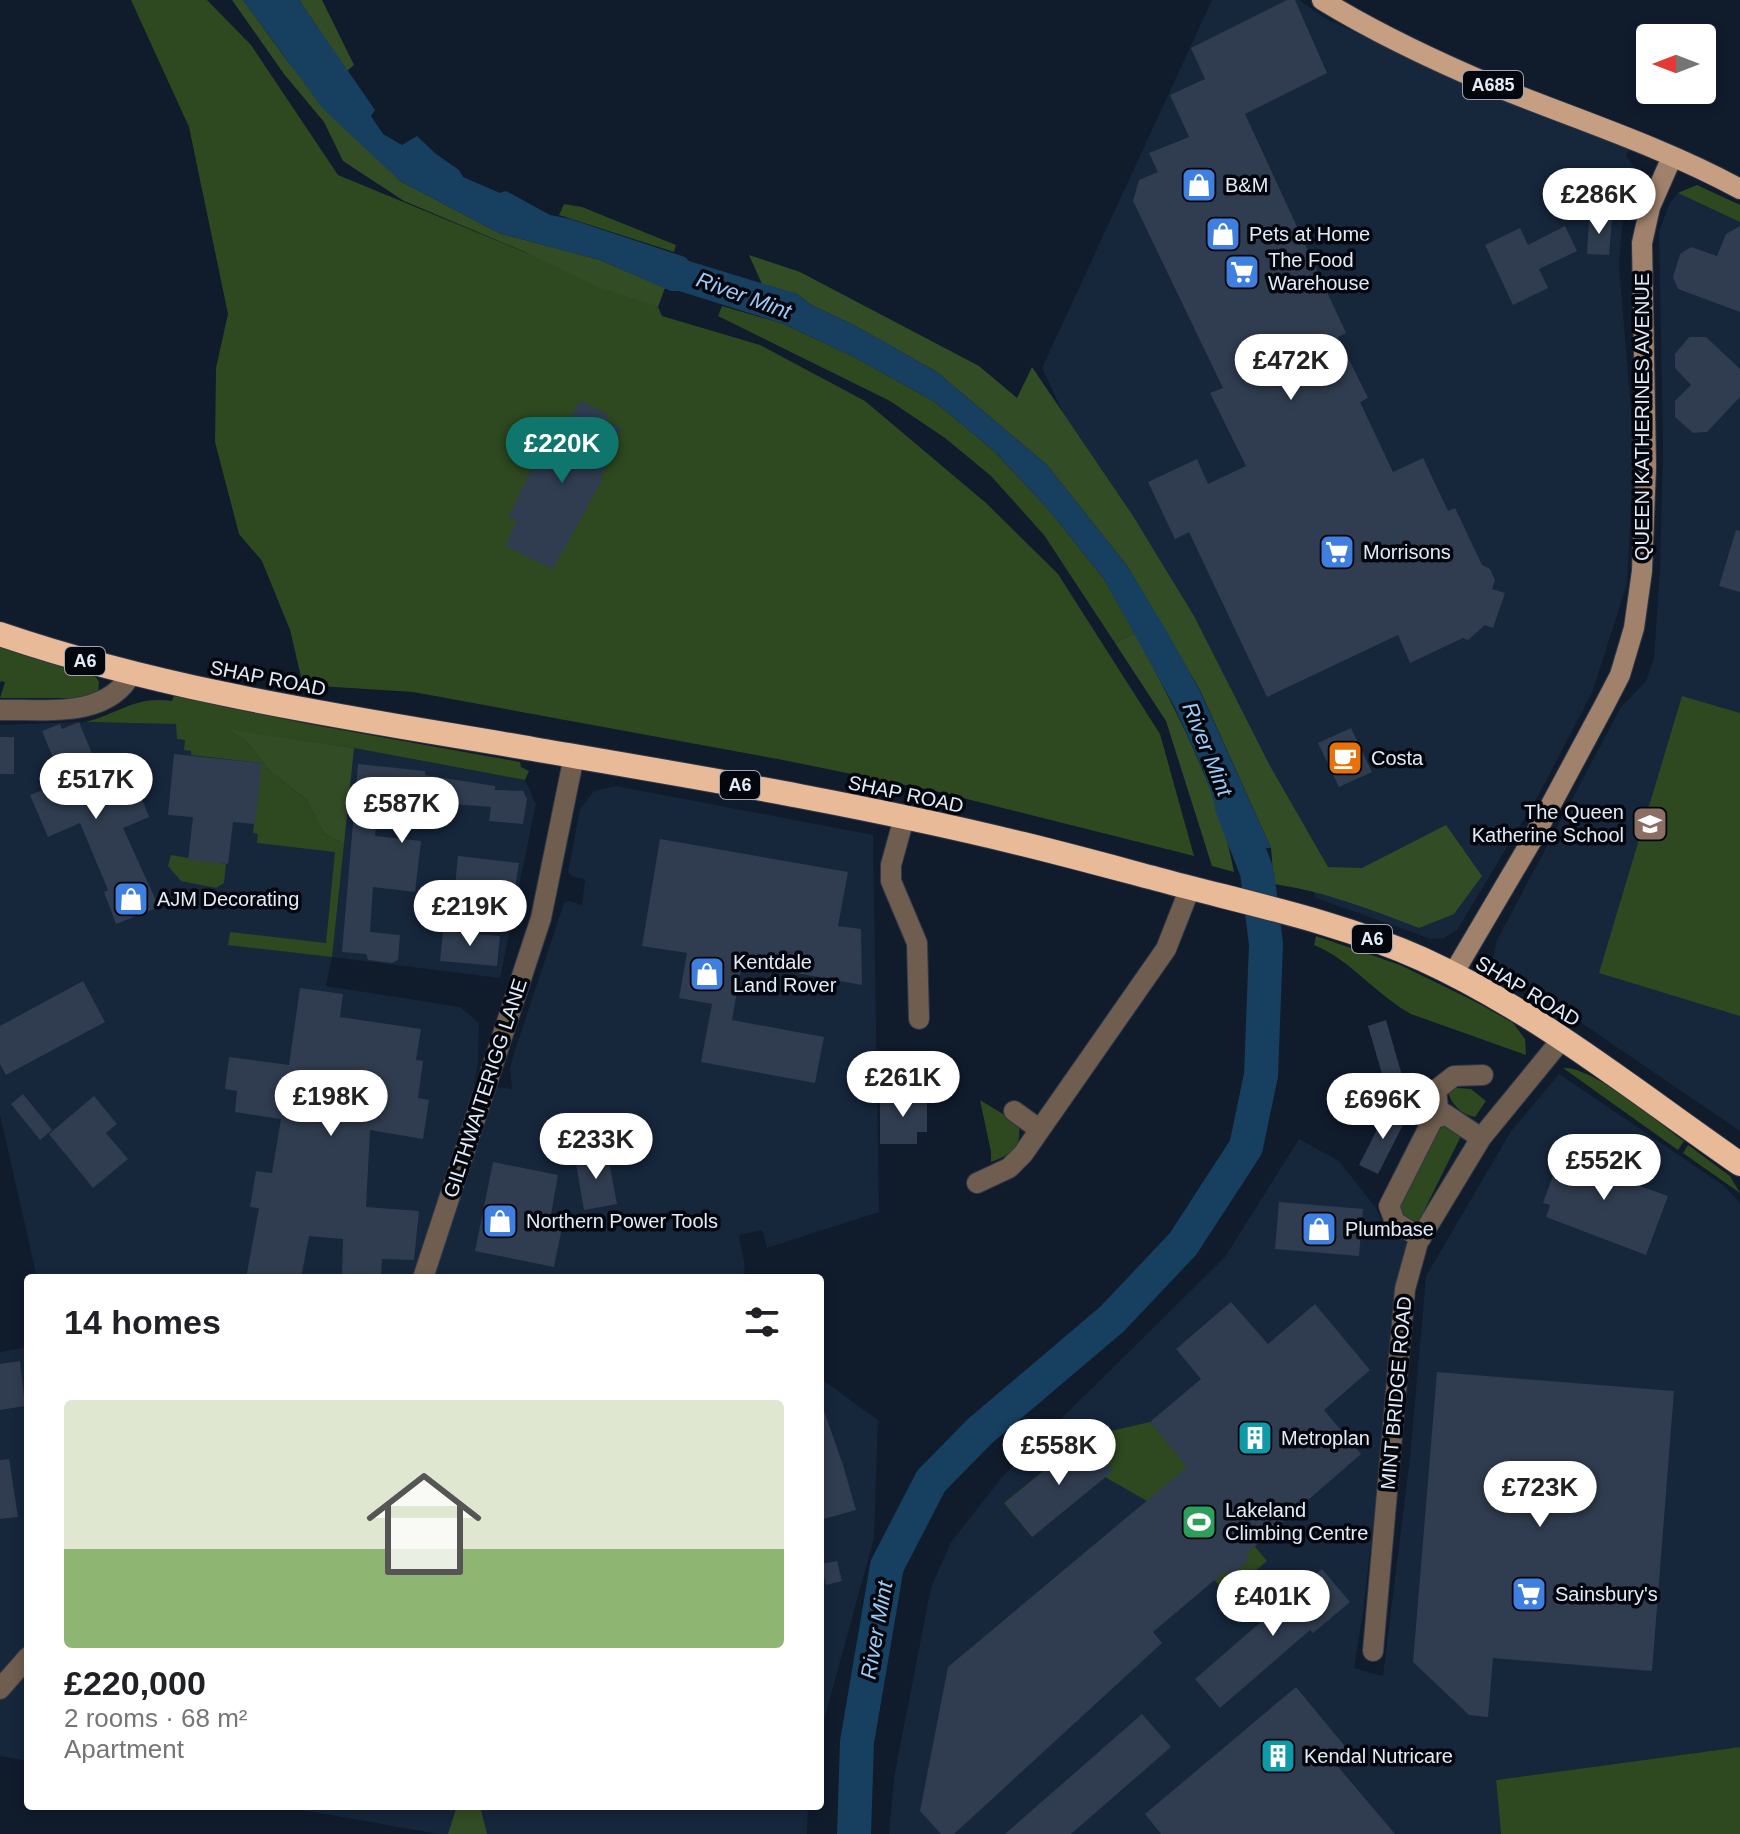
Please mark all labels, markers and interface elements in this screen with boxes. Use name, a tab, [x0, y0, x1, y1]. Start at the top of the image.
north arrow	[1636, 24, 1716, 104]
map controls	[1636, 24, 1716, 104]
road number: A685	[1463, 71, 1523, 99]
shop icon: B&M	[1180, 166, 1218, 204]
pin: £286K	[1543, 168, 1655, 236]
place label: B&M	[1225, 174, 1268, 196]
text: £286K	[1561, 179, 1637, 209]
shop icon: Pets at Home	[1204, 215, 1242, 253]
place label: Pets at Home	[1249, 223, 1370, 245]
place label: The Food Warehouse	[1268, 249, 1370, 294]
supermarket icon: The Food Warehouse	[1223, 253, 1261, 291]
water label: River Mint	[693, 267, 795, 324]
street label: QUEEN KATHERINES AVENUE	[1631, 273, 1653, 561]
pin: £472K	[1235, 334, 1347, 402]
text: £472K	[1253, 345, 1329, 375]
pin: £220K	[506, 417, 618, 485]
text: £220K	[524, 428, 600, 458]
supermarket icon: Morrisons	[1318, 533, 1356, 571]
place label: Morrisons	[1363, 541, 1451, 563]
road number: A6	[65, 647, 105, 675]
street label: SHAP ROAD	[208, 656, 328, 700]
water label: River Mint	[1177, 699, 1238, 801]
cafe icon: Costa	[1326, 739, 1364, 777]
place label: Costa	[1371, 747, 1424, 769]
pin: £517K	[40, 753, 152, 821]
text: £517K	[58, 764, 134, 794]
road number: A6	[720, 771, 760, 799]
street label: SHAP ROAD	[846, 771, 966, 817]
pin: £587K	[346, 777, 458, 845]
text: £587K	[364, 788, 440, 818]
place label: The Queen Katherine School	[1472, 801, 1624, 846]
school or university icon: The Queen Katherine School	[1631, 805, 1669, 843]
shop icon: AJM Decorating	[112, 880, 150, 918]
pin: £219K	[414, 880, 526, 948]
place label: AJM Decorating	[157, 888, 299, 910]
text: £219K	[432, 891, 508, 921]
road number: A6	[1352, 925, 1392, 953]
place label: Kentdale Land Rover	[733, 951, 837, 996]
street label: SHAP ROAD	[1472, 951, 1584, 1031]
shop icon: Kentdale Land Rover	[688, 955, 726, 993]
street label: GILTHWAITERIGG LANE	[439, 976, 531, 1200]
pin: £261K	[847, 1051, 959, 1119]
text: £261K	[865, 1062, 941, 1092]
pin: £198K	[275, 1070, 387, 1138]
pin: £696K	[1327, 1073, 1439, 1141]
text: £198K	[293, 1081, 369, 1111]
text: £696K	[1345, 1084, 1421, 1114]
pin: £233K	[540, 1113, 652, 1181]
text: £233K	[558, 1124, 634, 1154]
pin: £552K	[1548, 1134, 1660, 1202]
text: £552K	[1566, 1145, 1642, 1175]
shop icon: Northern Power Tools	[481, 1202, 519, 1240]
place label: Northern Power Tools	[526, 1210, 718, 1232]
shop icon: Plumbase	[1300, 1210, 1338, 1248]
place label: Plumbase	[1345, 1218, 1434, 1240]
street label: MINT BRIDGE ROAD	[1377, 1295, 1415, 1491]
icon: filters	[740, 1300, 784, 1344]
text: 14 homes	[64, 1303, 221, 1341]
pin: £558K	[1003, 1419, 1115, 1487]
building icon: Metroplan	[1236, 1419, 1274, 1457]
place label: Metroplan	[1281, 1427, 1370, 1449]
text: £558K	[1021, 1430, 1097, 1460]
icon: home	[352, 1452, 496, 1596]
pin: £723K	[1484, 1461, 1596, 1529]
text: £723K	[1502, 1472, 1578, 1502]
place label: Lakeland Climbing Centre	[1225, 1499, 1368, 1544]
sports icon: Lakeland Climbing Centre	[1180, 1503, 1218, 1541]
pin: £401K	[1217, 1570, 1329, 1638]
supermarket icon: Sainsbury's	[1510, 1575, 1548, 1613]
water label: River Mint	[856, 1578, 898, 1681]
text: £401K	[1235, 1581, 1311, 1611]
place label: Sainsbury's	[1555, 1583, 1658, 1605]
text: £220,000	[64, 1664, 206, 1702]
text: 2 rooms · 68 m²	[64, 1703, 248, 1733]
text: Apartment	[64, 1734, 184, 1764]
building icon: Kendal Nutricare	[1259, 1737, 1297, 1775]
place label: Kendal Nutricare	[1304, 1745, 1453, 1767]

